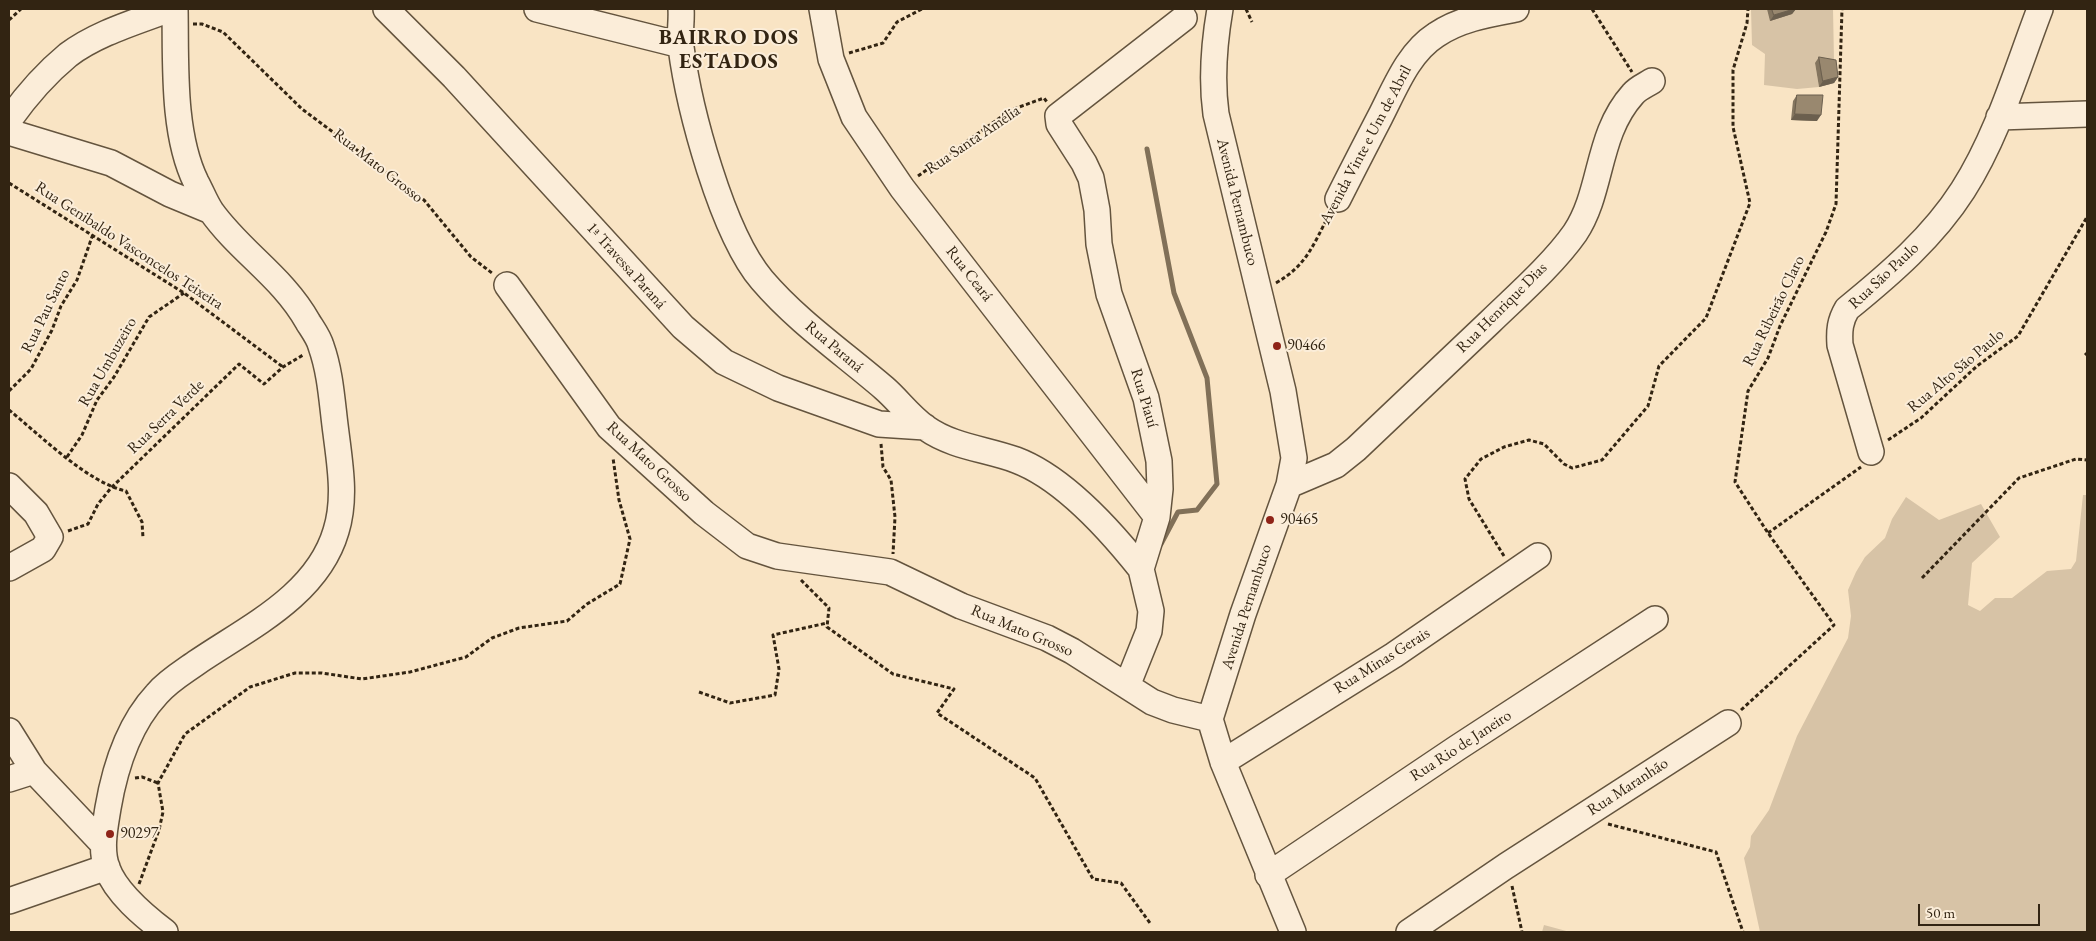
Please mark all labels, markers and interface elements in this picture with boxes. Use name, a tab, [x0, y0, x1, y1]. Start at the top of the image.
district label: BAIRRO DOS ESTADOS	[658, 25, 800, 75]
street label: Avenida Vinte e Um de Abril	[1316, 62, 1416, 228]
street label: Rua Santa Amélia	[922, 101, 1024, 179]
street label: Rua Mato Grosso	[329, 125, 427, 207]
street label: Avenida Pernambuco	[1212, 136, 1262, 268]
street label: Rua Genibaldo Vasconcelos Teixeira	[31, 178, 227, 314]
street label: 1ª Travessa Paraná	[582, 219, 670, 313]
street label: Rua São Paulo	[1845, 239, 1923, 313]
street label: Rua Ceará	[941, 242, 997, 306]
street label: Rua Ribeirão Claro	[1739, 252, 1809, 370]
street label: Rua Henrique Dias	[1453, 259, 1551, 357]
street label: Rua Pau Santo	[17, 266, 75, 356]
street label: Rua Umbuzeiro	[75, 314, 141, 410]
street label: Rua Paraná	[801, 317, 867, 377]
street label: Rua Alto São Paulo	[1904, 325, 2008, 417]
place label: 90466	[1287, 336, 1325, 356]
marker: 90466	[1271, 340, 1283, 352]
street label: Rua Piauí	[1126, 366, 1162, 430]
street label: Rua Serra Verde	[124, 376, 208, 458]
street label: Rua Mato Grosso	[603, 418, 695, 506]
place label: 90465	[1280, 510, 1318, 530]
marker: 90465	[1264, 514, 1276, 526]
street label: Avenida Pernambuco	[1218, 542, 1276, 672]
street label: Rua Mato Grosso	[968, 601, 1076, 661]
street label: Rua Minas Gerais	[1330, 624, 1434, 698]
street label: Rua Rio de Janeiro	[1407, 706, 1515, 786]
street label: Rua Maranhão	[1584, 754, 1672, 820]
place label: 90297	[120, 824, 158, 844]
marker: 90297	[104, 828, 116, 840]
scale bar	[1921, 894, 2044, 926]
text: 50 m	[1926, 903, 1955, 922]

